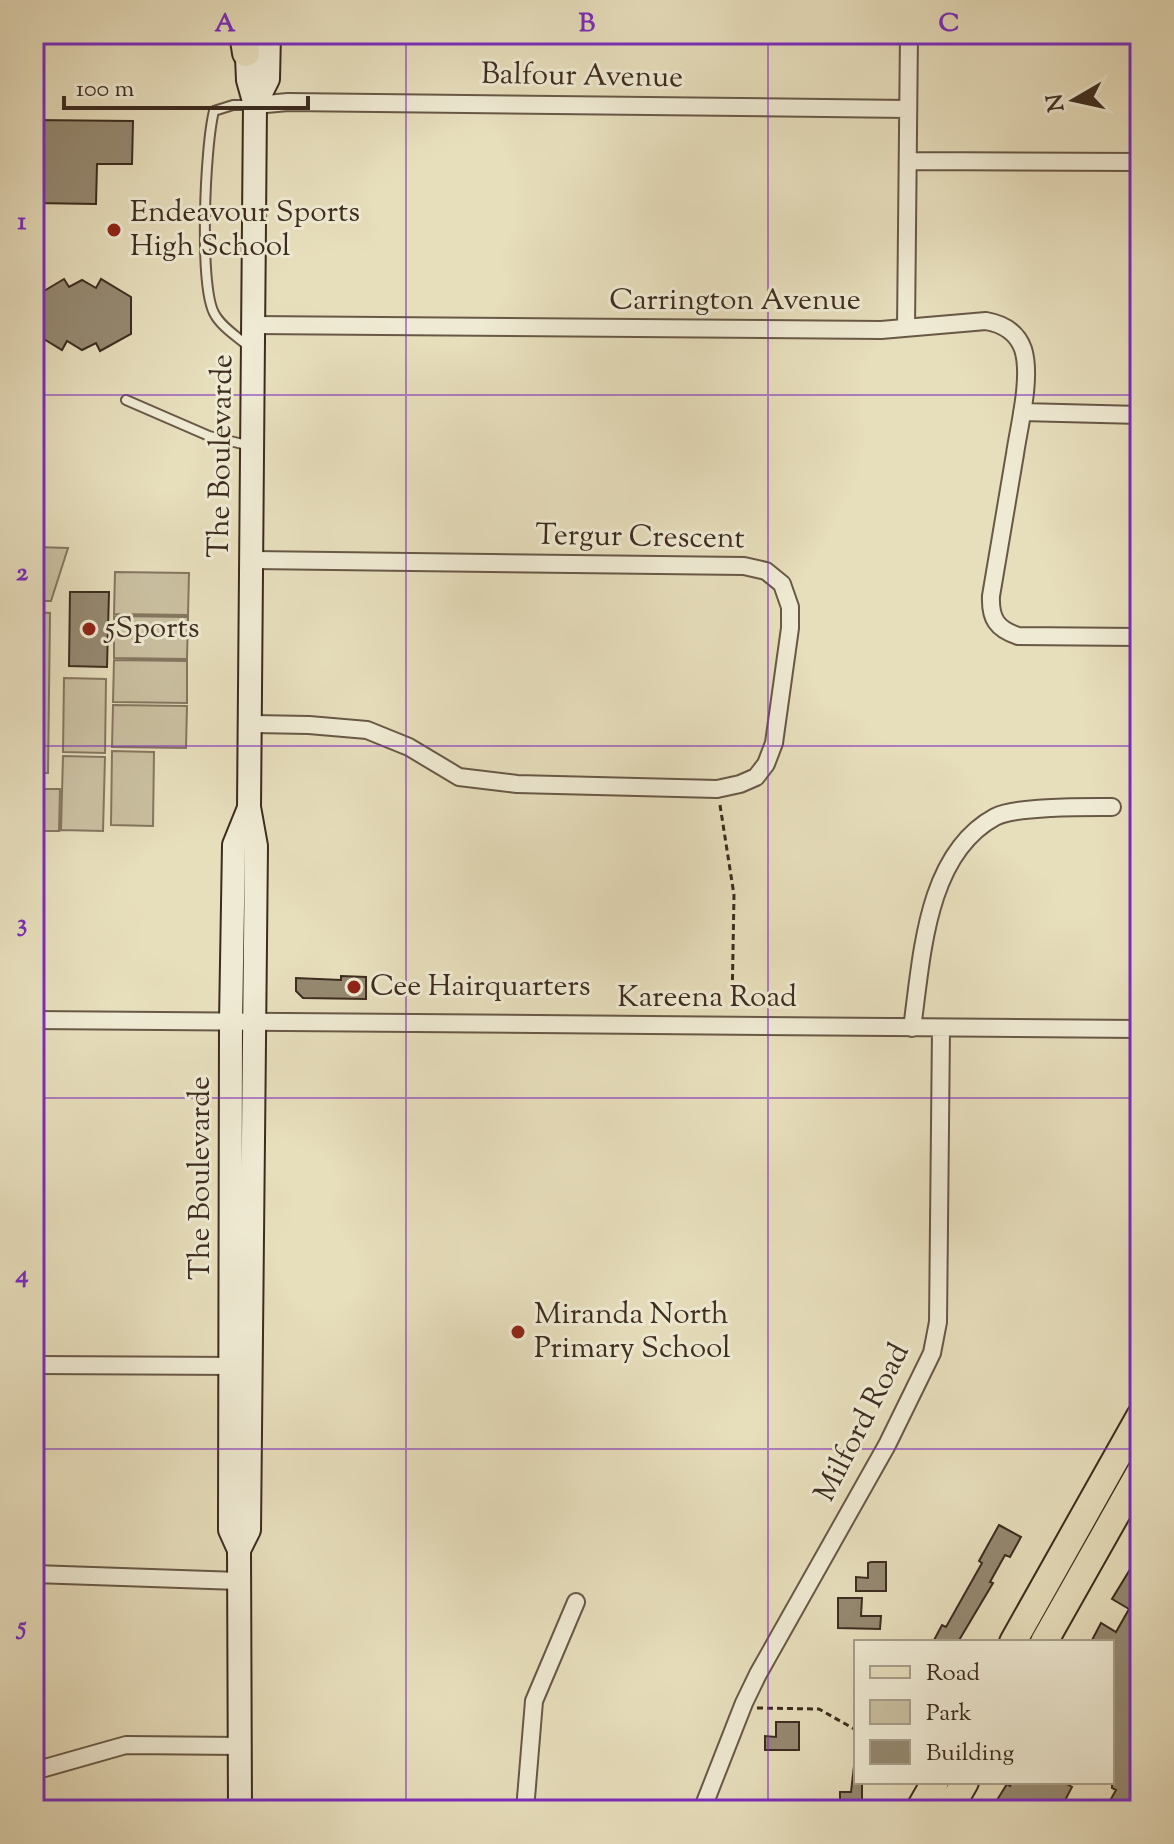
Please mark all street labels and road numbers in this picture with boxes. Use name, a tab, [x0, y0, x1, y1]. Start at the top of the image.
street label: Balfour Avenue	[480, 54, 684, 100]
street label: Carrington Avenue	[609, 280, 861, 323]
street label: The Boulevarde	[199, 354, 245, 558]
street label: Tergur Crescent	[535, 515, 745, 561]
street label: Kareena Road	[617, 977, 797, 1020]
street label: The Boulevarde	[180, 1076, 223, 1280]
street label: Milford Road	[805, 1336, 921, 1510]

